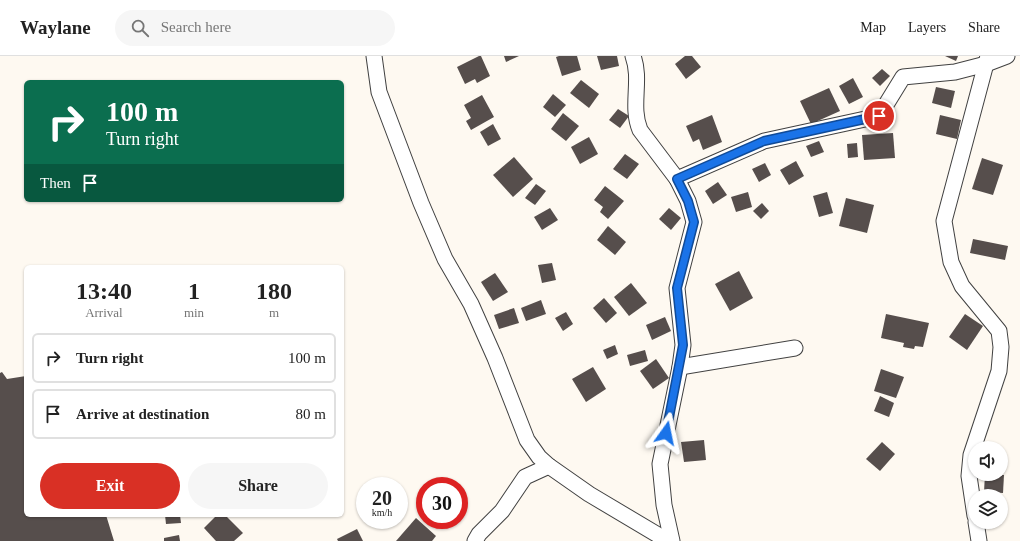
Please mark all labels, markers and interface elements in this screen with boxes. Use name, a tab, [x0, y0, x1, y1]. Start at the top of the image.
search box	[115, 10, 395, 46]
text: Waylane	[20, 17, 91, 38]
icon: search	[129, 17, 151, 39]
text: Search here	[161, 19, 231, 35]
text: Map	[860, 20, 886, 35]
text: Layers	[908, 20, 946, 35]
text: Share	[968, 20, 1000, 35]
icon: right	[40, 96, 92, 148]
text: 100 m	[106, 96, 178, 127]
pin	[862, 99, 896, 133]
icon: arrive	[868, 105, 890, 127]
text: Turn right	[106, 129, 179, 149]
icon: arrive	[79, 172, 101, 194]
text: Then	[40, 175, 71, 191]
text: 13:40	[76, 278, 132, 304]
text: 1	[188, 278, 200, 304]
text: 180	[256, 278, 292, 304]
text: Arrival	[85, 305, 123, 320]
text: min	[184, 305, 204, 320]
text: m	[269, 305, 279, 320]
icon: right	[42, 347, 64, 369]
text: Turn right	[76, 350, 143, 366]
text: 100 m	[288, 350, 326, 366]
icon: arrive	[42, 403, 64, 425]
text: Arrive at destination	[76, 406, 209, 422]
text: 80 m	[296, 406, 326, 422]
position arrow	[645, 412, 687, 454]
map controls	[968, 441, 1008, 529]
button: sound	[968, 441, 1008, 481]
button: Exit	[40, 463, 180, 509]
button: Share	[188, 463, 328, 509]
speed limit sign: 30	[416, 477, 468, 529]
text: 20	[372, 487, 392, 509]
button: layers	[968, 489, 1008, 529]
text: km/h	[372, 507, 392, 518]

